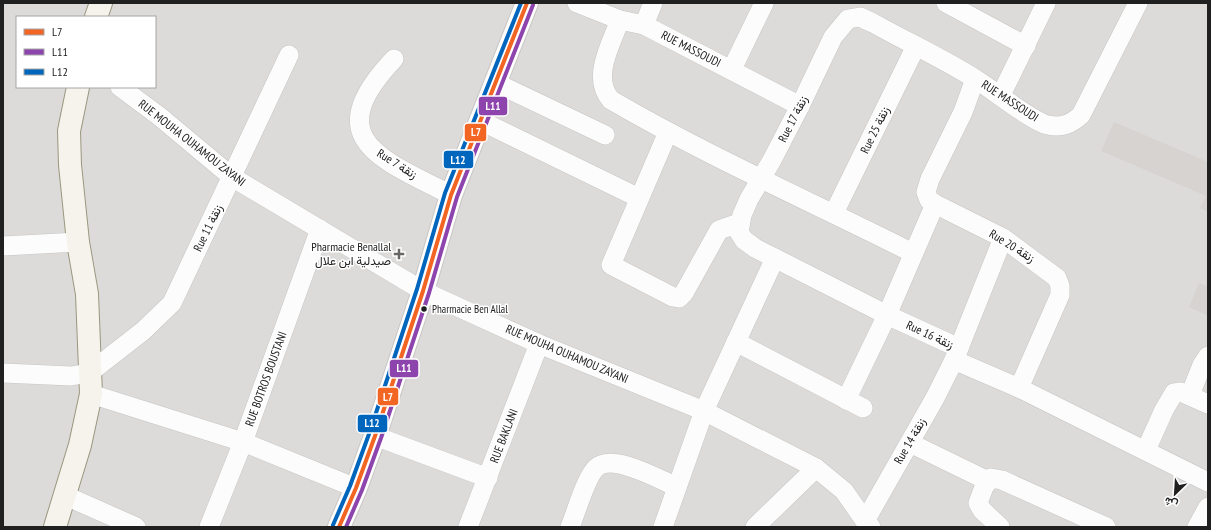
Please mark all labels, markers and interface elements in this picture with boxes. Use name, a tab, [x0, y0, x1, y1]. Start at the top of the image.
legend	[16, 16, 156, 88]
text: L7	[52, 24, 62, 39]
street label: RUE MASSOUDI	[659, 27, 724, 70]
text: L11	[52, 44, 68, 59]
text: L12	[52, 64, 68, 79]
street label: RUE MASSOUDI	[979, 77, 1042, 125]
street label: Rue 17 زنقة	[774, 93, 812, 145]
street label: RUE MOUHA OUHAMOU ZAYANI	[136, 96, 249, 189]
line badge: L11	[478, 96, 508, 116]
text: L11	[485, 99, 501, 113]
street label: Rue 25 زنقة	[857, 104, 893, 156]
line badge: L7	[464, 123, 487, 142]
text: L7	[471, 125, 481, 139]
street label: Rue 7 زنقة	[374, 145, 420, 183]
line badge: L12	[443, 150, 474, 169]
text: L12	[450, 153, 466, 167]
street label: Rue 11 زنقة	[190, 202, 226, 254]
street label: Rue 20 زنقة	[986, 226, 1038, 266]
place label: Pharmacie Benallal صيدلية ابن علال	[311, 239, 391, 269]
marker: Pharmacie Benallal صيدلية ابن علال	[394, 249, 404, 259]
place label: Pharmacie Ben Allal	[432, 302, 508, 316]
marker: Pharmacie Ben Allal	[419, 304, 429, 314]
street label: Rue 16 زنقة	[904, 317, 956, 353]
street label: RUE MOUHA OUHAMOU ZAYANI	[504, 321, 631, 386]
street label: RUE BOTROS BOUSTANI	[241, 329, 290, 428]
line badge: L11	[389, 359, 419, 378]
text: L11	[396, 361, 412, 375]
line badge: L7	[377, 387, 399, 406]
text: L7	[383, 390, 393, 404]
street label: RUE BAKLANI	[486, 407, 521, 465]
line badge: L12	[357, 414, 388, 433]
street label: Rue 14 زنقة	[890, 415, 930, 467]
text: L12	[364, 416, 380, 430]
north arrow	[1155, 474, 1195, 514]
text: ش	[1162, 494, 1180, 512]

